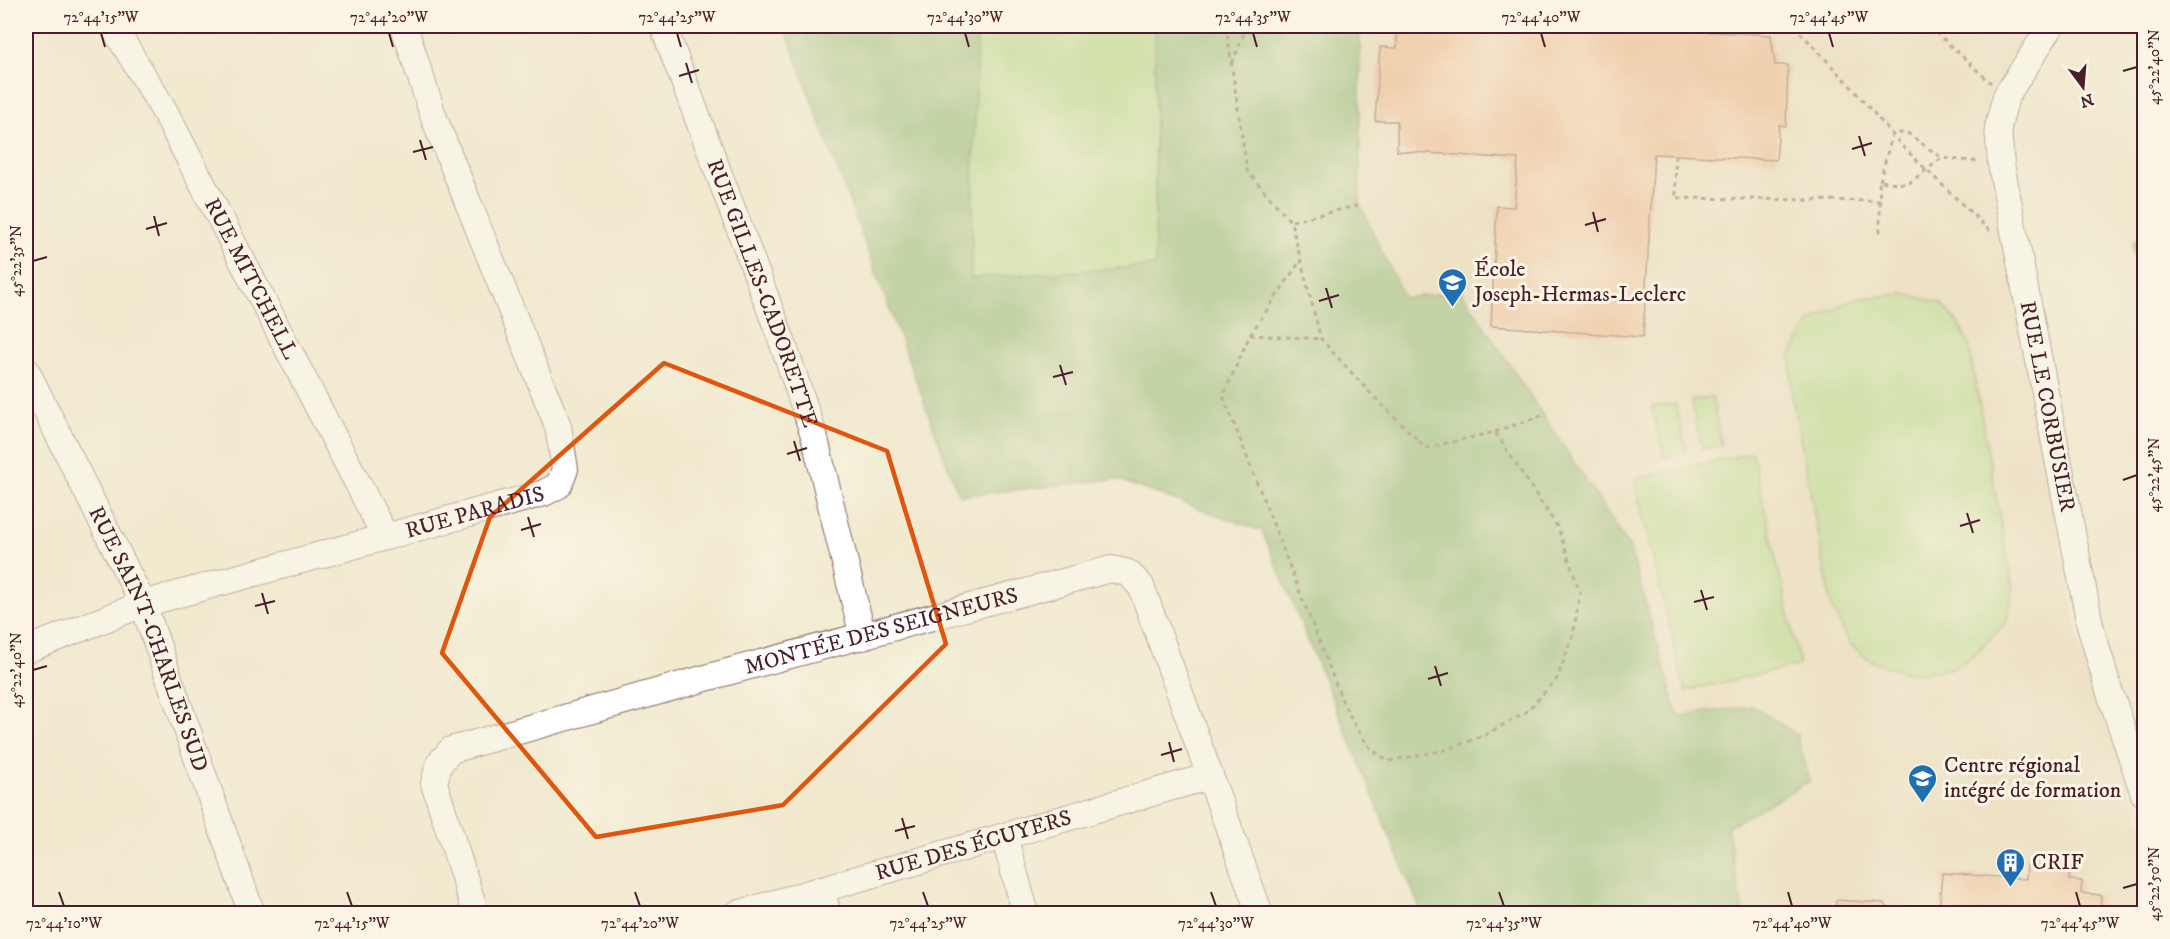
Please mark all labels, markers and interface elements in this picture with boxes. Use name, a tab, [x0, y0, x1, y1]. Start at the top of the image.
text: 72°44'15"W	[63, 8, 139, 27]
text: 72°44'20"W	[350, 8, 428, 27]
text: 72°44'25"W	[638, 8, 716, 27]
text: 72°44'30"W	[927, 8, 1003, 27]
text: 72°44'35"W	[1215, 8, 1291, 27]
text: 72°44'40"W	[1501, 8, 1581, 27]
text: 72°44'45"W	[1790, 8, 1868, 27]
text: 45°22'40"N	[2145, 29, 2164, 105]
north arrow	[2053, 57, 2113, 117]
text: N	[2078, 89, 2096, 112]
street label: RUE GILLES-CADORETTE	[701, 155, 824, 431]
street label: RUE MITCHELL	[198, 193, 304, 364]
text: 45°22'35"N	[7, 225, 26, 297]
place label: École Joseph-Hermas-Leclerc	[1472, 256, 1686, 308]
school or university icon: École Joseph-Hermas-Leclerc	[1437, 266, 1469, 308]
street label: RUE LE CORBUSIER	[2014, 299, 2081, 514]
text: 45°22'45"N	[2145, 437, 2164, 513]
street label: RUE PARADIS	[402, 480, 547, 544]
street label: RUE SAINT-CHARLES SUD	[83, 502, 214, 775]
street label: MONTÉE DES SEIGNEURS	[741, 581, 1021, 680]
text: 45°22'40"N	[7, 632, 26, 708]
place label: Centre régional intégré de formation	[1944, 752, 2122, 804]
school or university icon: Centre régional intégré de formation	[1907, 762, 1939, 804]
street label: RUE DES ÉCUYERS	[872, 804, 1074, 886]
building icon: CRIF	[1995, 846, 2027, 888]
text: 45°22'50"N	[2145, 847, 2164, 921]
place label: CRIF	[2032, 849, 2084, 876]
text: 72°44'10"W	[26, 914, 102, 933]
text: 72°44'15"W	[314, 914, 390, 933]
text: 72°44'20"W	[601, 914, 679, 933]
text: 72°44'25"W	[889, 914, 967, 933]
text: 72°44'30"W	[1178, 914, 1254, 933]
text: 72°44'35"W	[1466, 914, 1542, 933]
text: 72°44'40"W	[1752, 914, 1832, 933]
text: 72°44'45"W	[2041, 914, 2119, 933]

